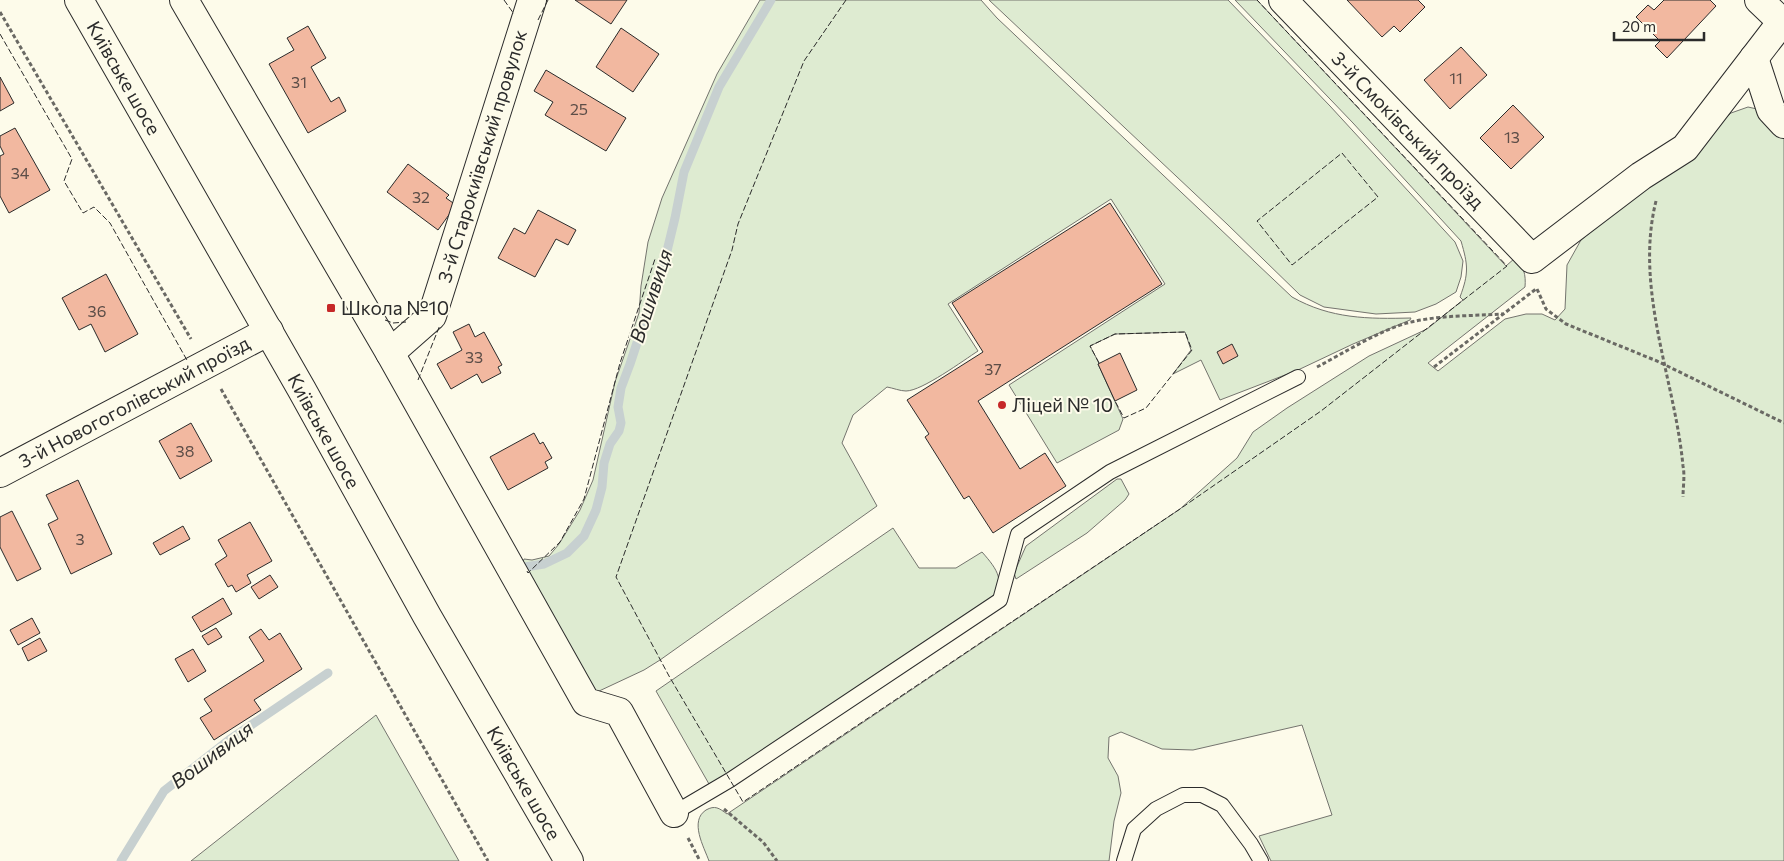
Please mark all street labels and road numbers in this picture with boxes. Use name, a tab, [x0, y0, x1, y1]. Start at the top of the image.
street label: Київське шосе	[83, 17, 166, 139]
street label: 3-й Старокиївський провулок	[432, 27, 531, 285]
street label: 3-й Смоківський проїзд	[1327, 46, 1489, 213]
street label: 3-й Новогоголівський проїзд	[14, 331, 253, 472]
street label: Київське шосе	[283, 369, 365, 492]
street label: Київське шосе	[483, 722, 566, 844]

